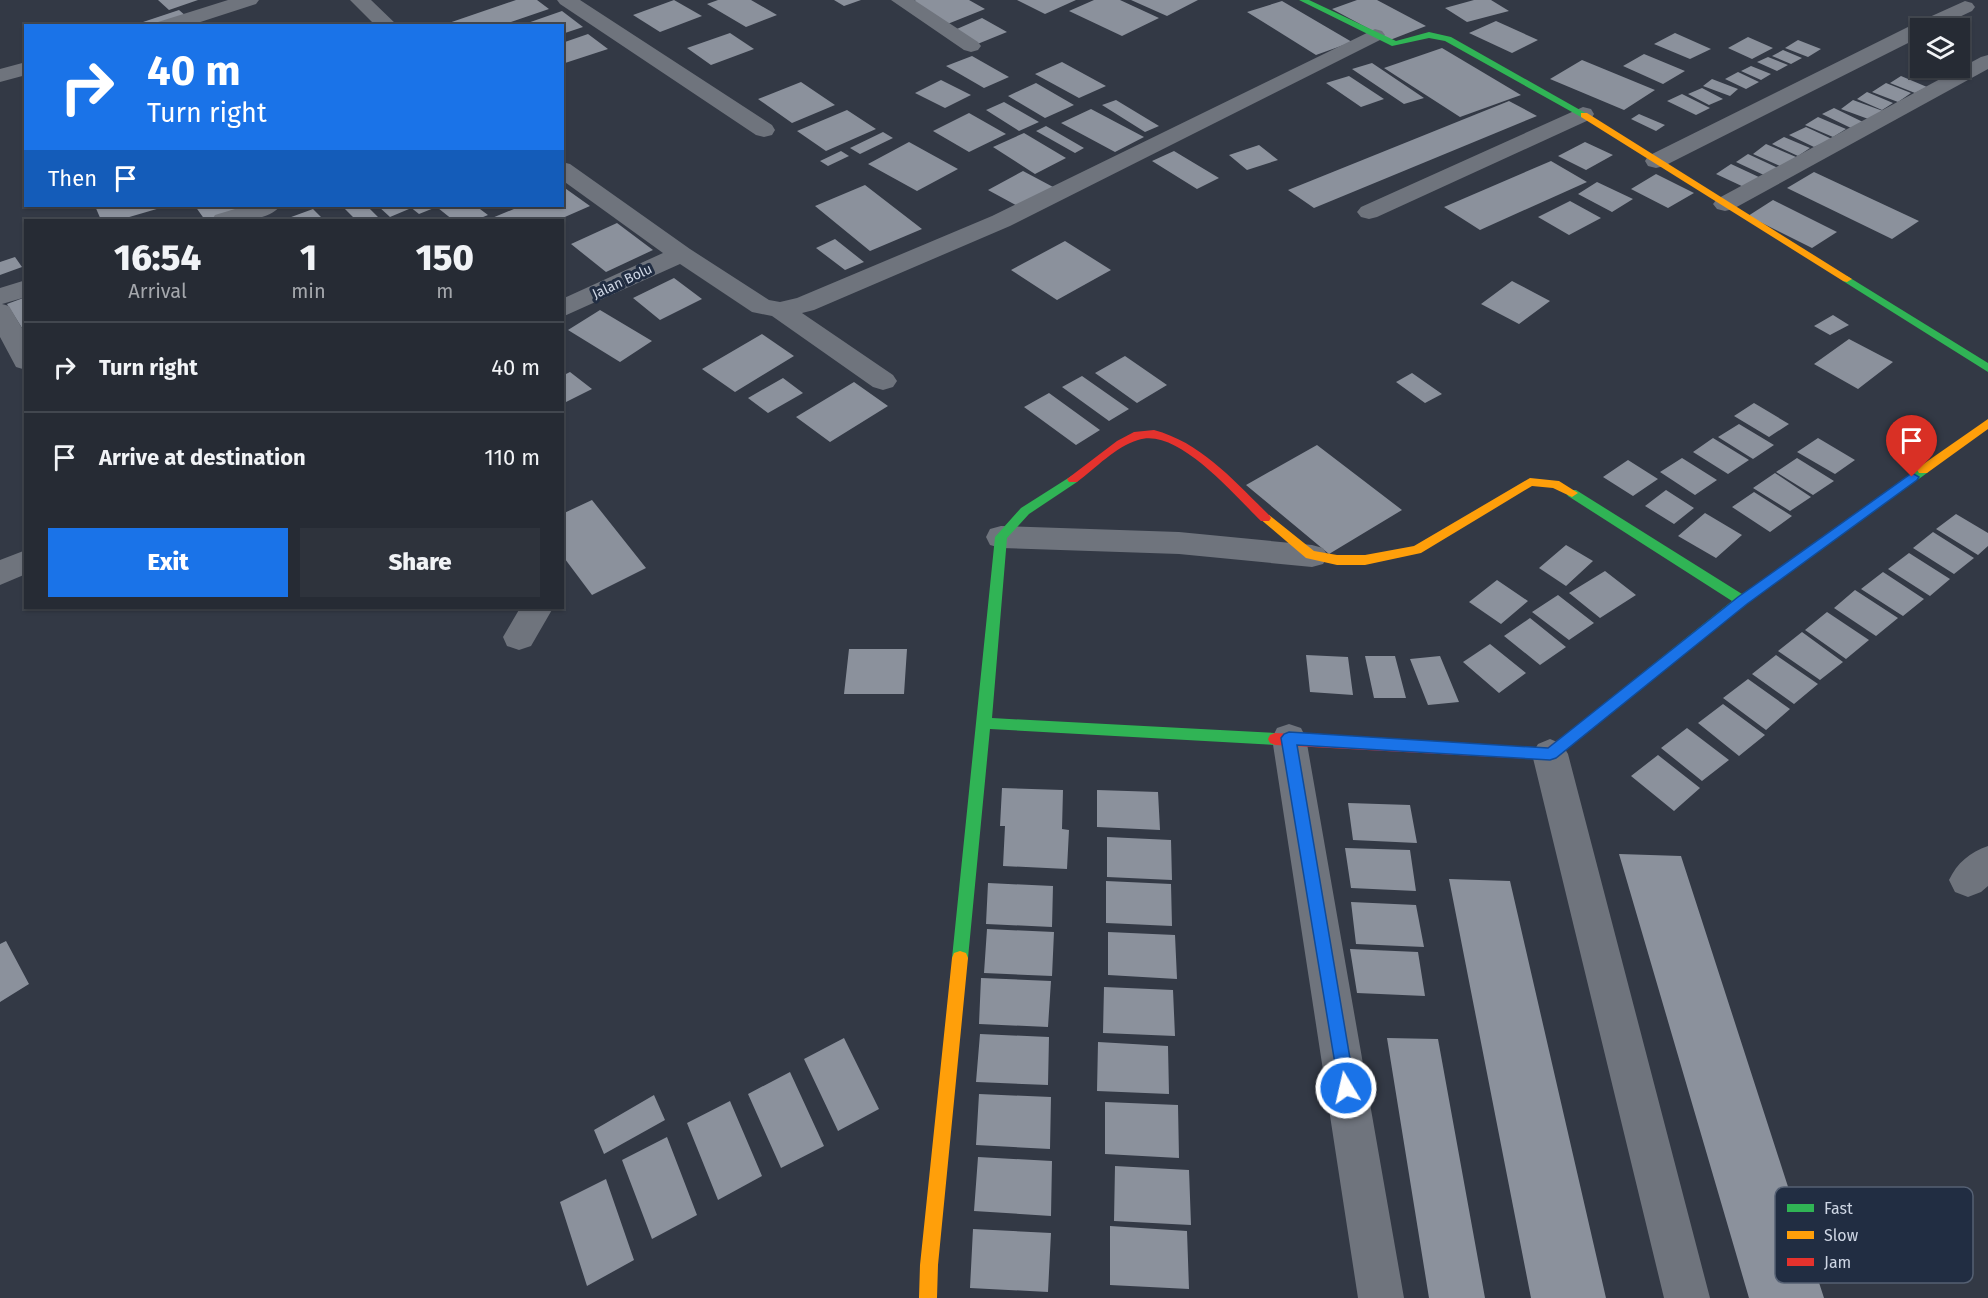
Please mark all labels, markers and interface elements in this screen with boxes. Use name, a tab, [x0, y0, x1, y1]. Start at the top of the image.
map controls	[1910, 18, 1970, 78]
button: layers	[1910, 18, 1970, 78]
text: 40 m	[147, 46, 241, 96]
icon: right	[48, 48, 126, 126]
text: Turn right	[147, 97, 267, 129]
icon: arrive	[109, 162, 142, 195]
text: Then	[48, 165, 97, 192]
text: 16:54	[114, 236, 201, 280]
text: 1	[300, 236, 317, 280]
text: 150	[416, 236, 474, 280]
street label: Jalan Bolu	[590, 260, 655, 303]
text: Arrival	[128, 279, 187, 303]
text: min	[291, 279, 326, 303]
text: m	[436, 279, 453, 303]
icon: right	[48, 351, 81, 384]
text: Turn right	[99, 354, 198, 381]
text: 40 m	[491, 354, 540, 381]
pin	[1886, 415, 1937, 477]
icon: arrive	[1895, 424, 1928, 457]
icon: arrive	[48, 441, 81, 474]
text: Arrive at destination	[99, 444, 306, 471]
text: 110 m	[484, 444, 540, 471]
button: Exit	[48, 528, 288, 597]
button: Share	[300, 528, 540, 597]
position arrow	[1314, 1056, 1378, 1120]
legend	[1775, 1187, 1973, 1283]
text: Fast	[1824, 1199, 1853, 1218]
text: Slow	[1824, 1226, 1859, 1245]
text: Jam	[1824, 1253, 1851, 1272]

